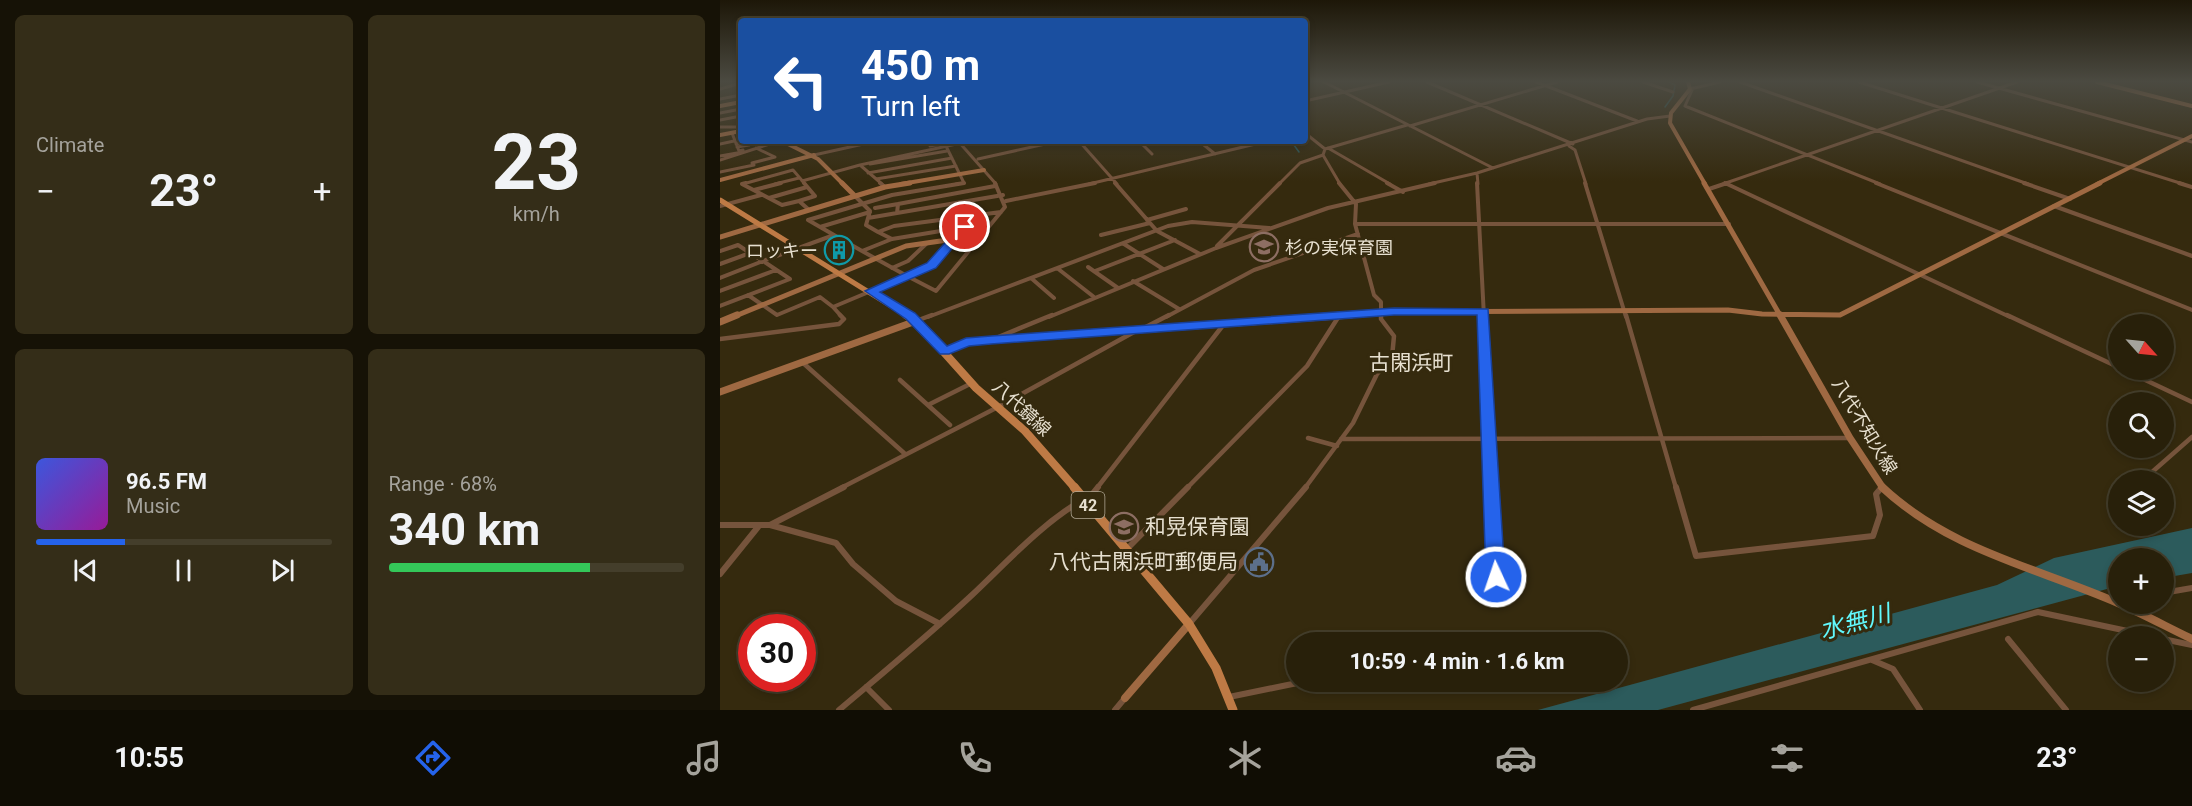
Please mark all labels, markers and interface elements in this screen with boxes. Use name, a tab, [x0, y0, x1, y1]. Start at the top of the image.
text: 450 m	[861, 41, 980, 90]
icon: left	[762, 42, 840, 120]
text: Turn left	[861, 91, 961, 123]
text: 23	[491, 117, 581, 208]
text: Climate	[36, 133, 104, 157]
text: 23°	[149, 164, 218, 217]
text: −	[36, 172, 55, 211]
text: +	[313, 172, 332, 211]
pin	[939, 201, 990, 252]
text: km/h	[513, 202, 560, 226]
icon: arrive	[948, 210, 981, 243]
school or university icon: 杉の実保育園	[1248, 231, 1280, 263]
building icon: ロッキー	[823, 234, 855, 266]
place label: 杉の実保育園	[1285, 237, 1393, 258]
place label: ロッキー	[746, 240, 818, 261]
north arrow	[2108, 314, 2174, 380]
map controls	[2108, 314, 2174, 692]
district label: 古閑浜町	[1369, 351, 1453, 375]
street label: 八代不知火線	[1828, 374, 1902, 478]
street label: 八代鏡線	[989, 376, 1055, 440]
button: search	[2108, 392, 2174, 458]
text: 96.5 FM	[126, 469, 207, 494]
button: layers	[2108, 470, 2174, 536]
text: Range · 68%	[389, 472, 497, 496]
road number: 42	[1072, 492, 1105, 518]
text: Music	[126, 494, 180, 518]
text: 340 km	[389, 503, 540, 556]
school or university icon: 和晃保育園	[1108, 511, 1140, 543]
place label: 和晃保育園	[1145, 515, 1250, 539]
position arrow	[1464, 545, 1528, 609]
public building icon: 八代古閑浜町郵便局	[1243, 546, 1275, 578]
button: +	[2108, 548, 2174, 614]
place label: 八代古閑浜町郵便局	[1049, 550, 1238, 574]
icon: previous	[69, 554, 102, 587]
icon: pause	[167, 554, 200, 587]
icon: next	[266, 554, 299, 587]
water label: 水無川	[1817, 598, 1896, 645]
speed limit sign: 30	[738, 614, 816, 692]
button: −	[2108, 626, 2174, 692]
text: 10:59 · 4 min · 1.6 km	[1349, 649, 1565, 674]
icon: directions	[412, 737, 454, 779]
icon: music	[683, 737, 725, 779]
icon: phone	[954, 737, 996, 779]
icon: climate	[1224, 737, 1266, 779]
icon: car	[1495, 737, 1537, 779]
icon: filters	[1766, 737, 1808, 779]
text: 10:55	[114, 742, 184, 774]
text: 23°	[2036, 742, 2078, 774]

